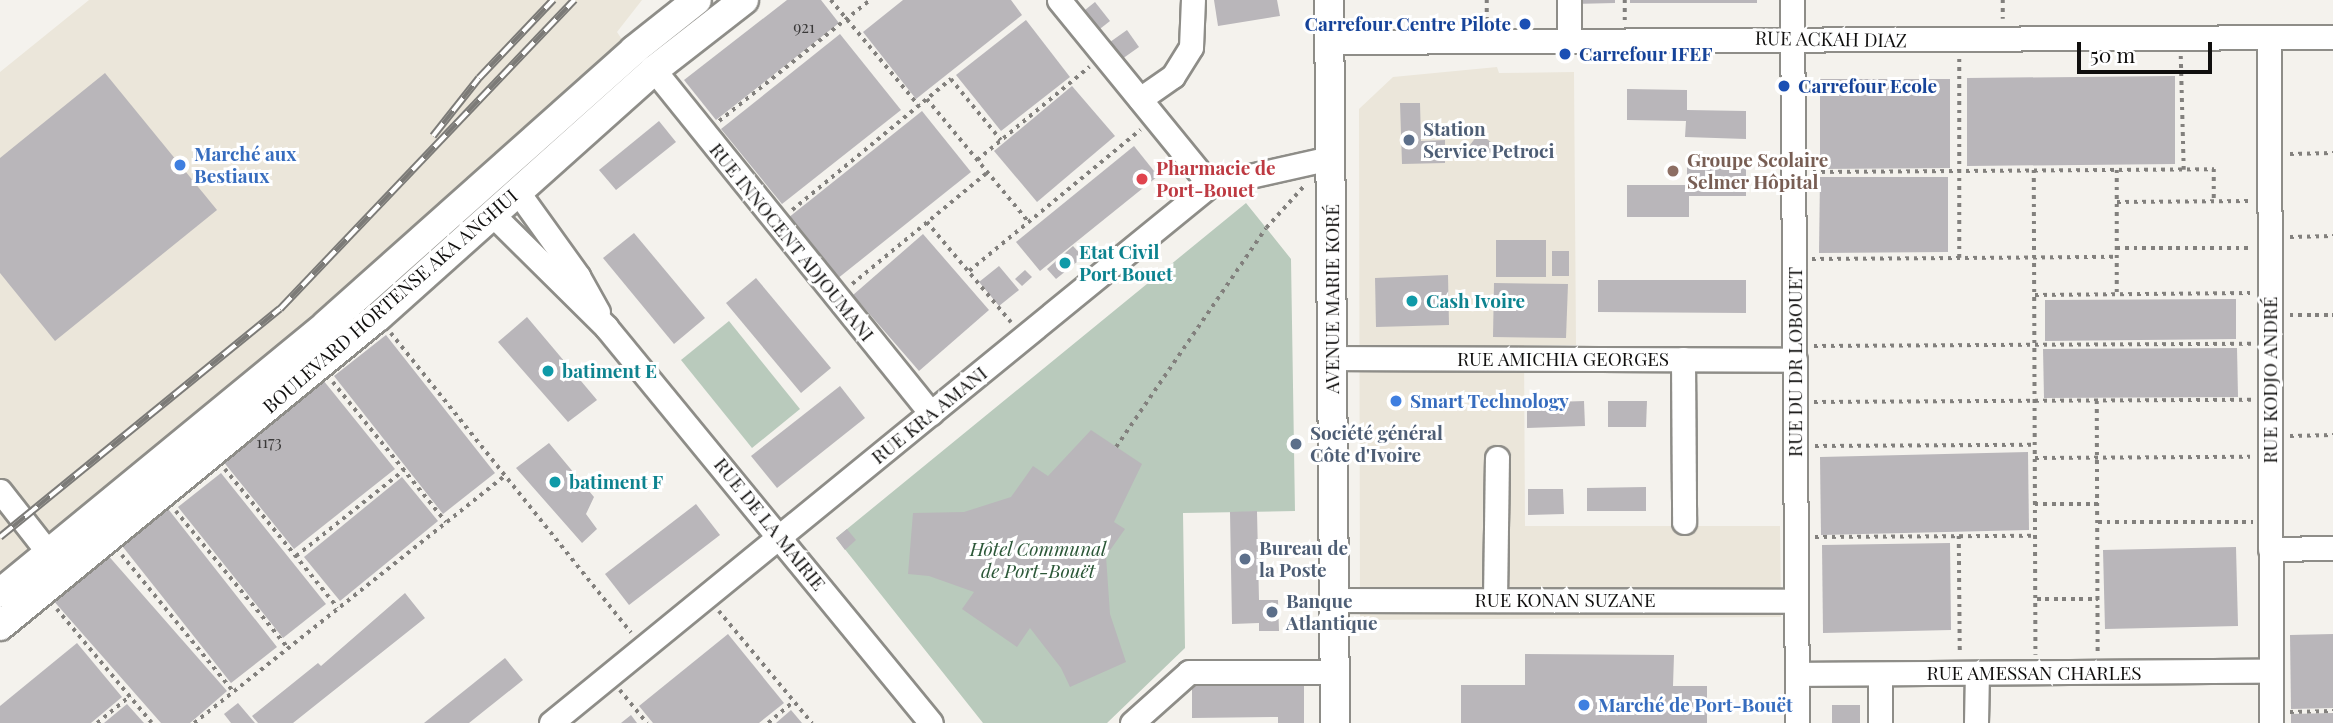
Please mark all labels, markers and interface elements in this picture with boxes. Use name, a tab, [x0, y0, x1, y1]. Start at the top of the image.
place label: Carrefour Centre Pilote	[1304, 13, 1511, 35]
marker: Carrefour Centre Pilote	[1517, 16, 1533, 32]
house number: 921	[793, 17, 815, 37]
street label: RUE ACKAH DIAZ	[1754, 26, 1908, 52]
scale bar	[2081, 28, 2216, 72]
text: 50 m	[2090, 40, 2135, 68]
place label: Carrefour IFEF	[1579, 43, 1713, 65]
marker: Carrefour IFEF	[1557, 46, 1573, 62]
place label: Carrefour Ecole	[1798, 75, 1937, 97]
marker: Carrefour Ecole	[1776, 78, 1792, 94]
place label: Station Service Petroci	[1423, 118, 1554, 162]
marker: Station Service Petroci	[1401, 132, 1417, 148]
street label: RUE INNOCENT ADJOUMANI	[705, 138, 879, 346]
place label: Marché aux Bestiaux	[194, 143, 296, 187]
place label: Groupe Scolaire Selmer Hôpital	[1687, 149, 1828, 193]
marker: Marché aux Bestiaux	[172, 157, 188, 173]
place label: Pharmacie de Port-Bouet	[1156, 157, 1276, 201]
marker: Groupe Scolaire Selmer Hôpital	[1665, 163, 1681, 179]
marker: Pharmacie de Port-Bouet	[1134, 171, 1150, 187]
street label: BOULEVARD HORTENSE AKA ANGHUI	[258, 184, 522, 418]
street label: AVENUE MARIE KORÉ	[1321, 204, 1343, 394]
place label: Etat Civil Port Bouet	[1079, 241, 1173, 285]
marker: Etat Civil Port Bouet	[1057, 255, 1073, 271]
street label: RUE DU DR LOBOUET	[1784, 267, 1806, 457]
place label: Cash Ivoire	[1426, 290, 1525, 312]
marker: Cash Ivoire	[1404, 293, 1420, 309]
street label: RUE KODJO ANDRÉ	[2259, 296, 2281, 464]
street label: RUE AMICHIA GEORGES	[1457, 348, 1669, 370]
place label: batiment E	[562, 360, 657, 382]
street label: RUE KRA AMANI	[866, 361, 992, 469]
marker: batiment E	[540, 363, 556, 379]
place label: Smart Technology	[1410, 390, 1569, 412]
marker: Smart Technology	[1388, 393, 1404, 409]
place label: Société général Côte d'Ivoire	[1310, 422, 1443, 466]
house number: 1173	[256, 432, 282, 452]
marker: Société général Côte d'Ivoire	[1288, 436, 1304, 452]
street label: RUE DE LA MAIRIE	[710, 453, 830, 595]
place label: batiment F	[569, 471, 663, 493]
marker: batiment F	[547, 474, 563, 490]
place label: Bureau de la Poste	[1259, 537, 1348, 581]
park label: Hôtel Communal de Port-Bouët	[969, 538, 1107, 582]
marker: Bureau de la Poste	[1237, 551, 1253, 567]
street label: RUE KONAN SUZANE	[1475, 589, 1655, 611]
place label: Banque Atlantique	[1286, 590, 1378, 634]
marker: Banque Atlantique	[1264, 604, 1280, 620]
street label: RUE AMESSAN CHARLES	[1926, 662, 2142, 684]
place label: Marché de Port-Bouët	[1598, 694, 1793, 716]
marker: Marché de Port-Bouët	[1576, 697, 1592, 713]

